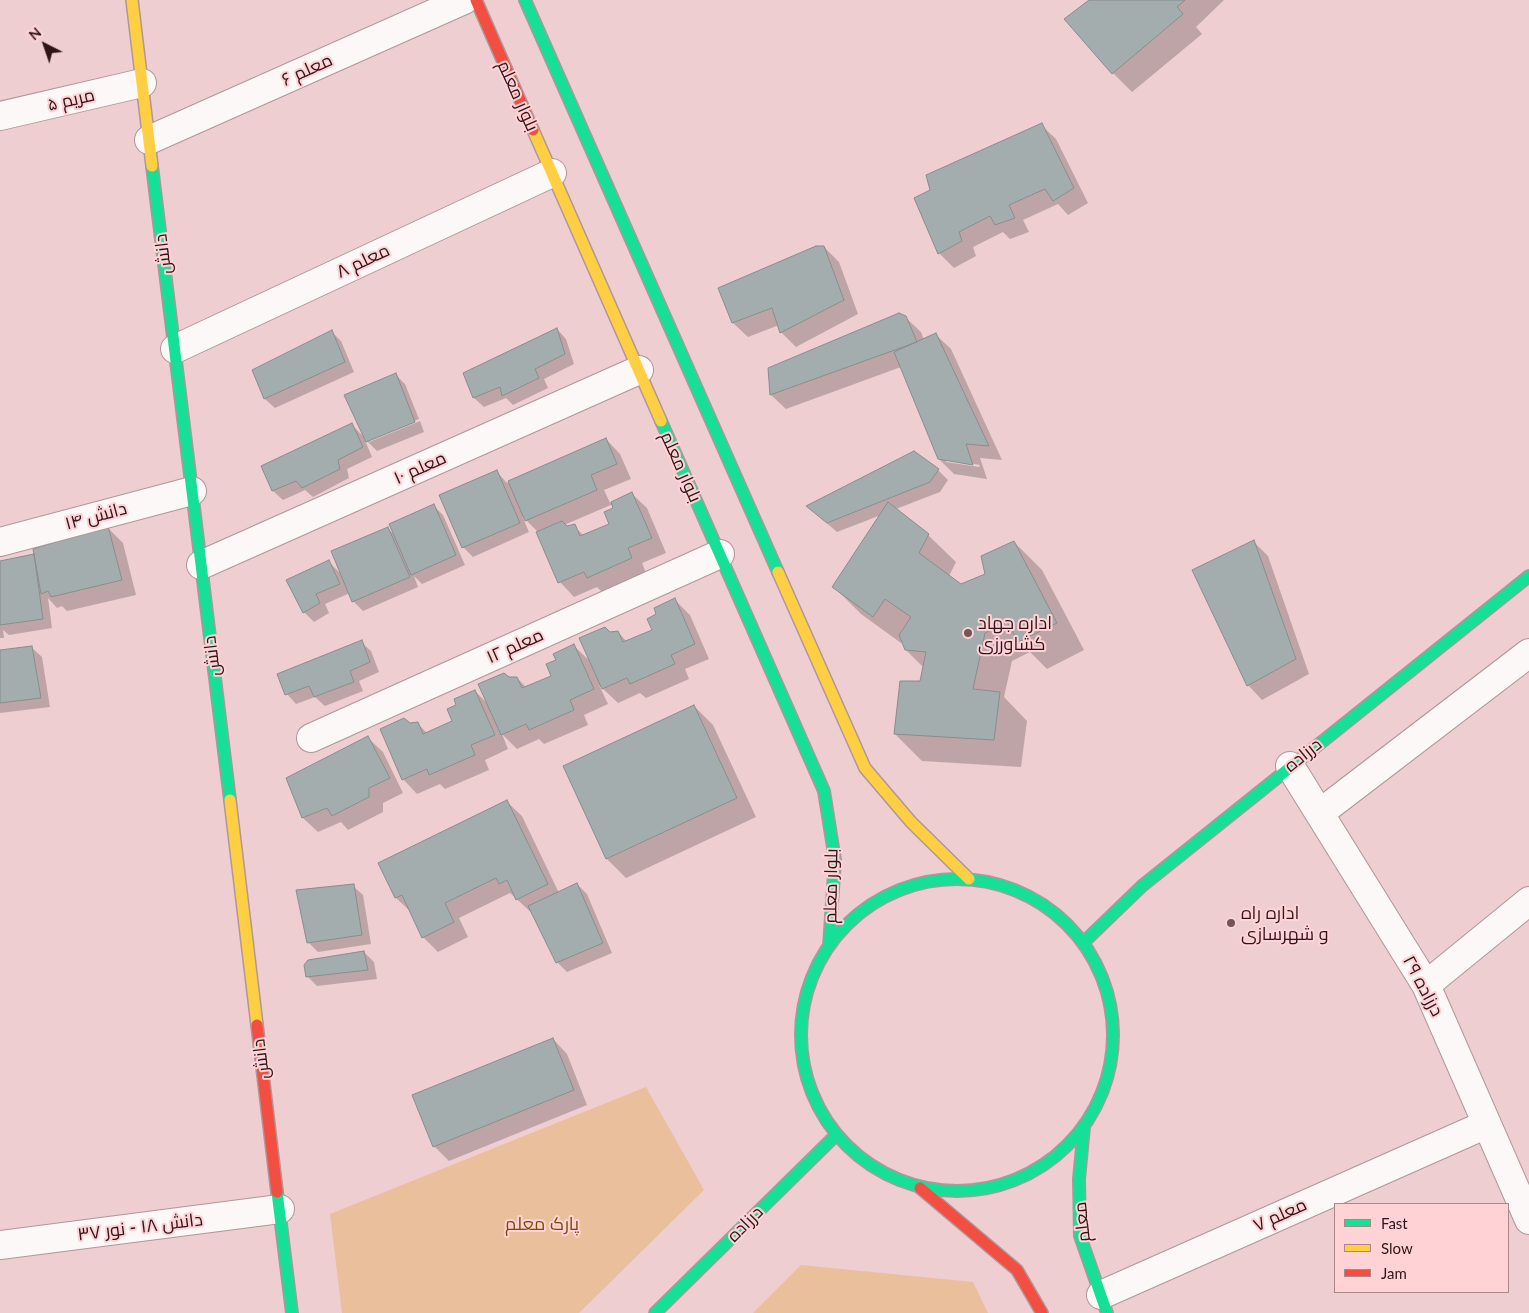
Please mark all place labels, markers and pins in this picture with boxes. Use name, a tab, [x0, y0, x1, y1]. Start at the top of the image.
place label: اداره جهاد کشاورزی	[978, 612, 1052, 654]
marker: اداره جهاد کشاورزی	[962, 627, 974, 639]
place label: اداره راه و شهرسازی	[1241, 902, 1329, 944]
marker: اداره راه و شهرسازی	[1225, 917, 1237, 929]

